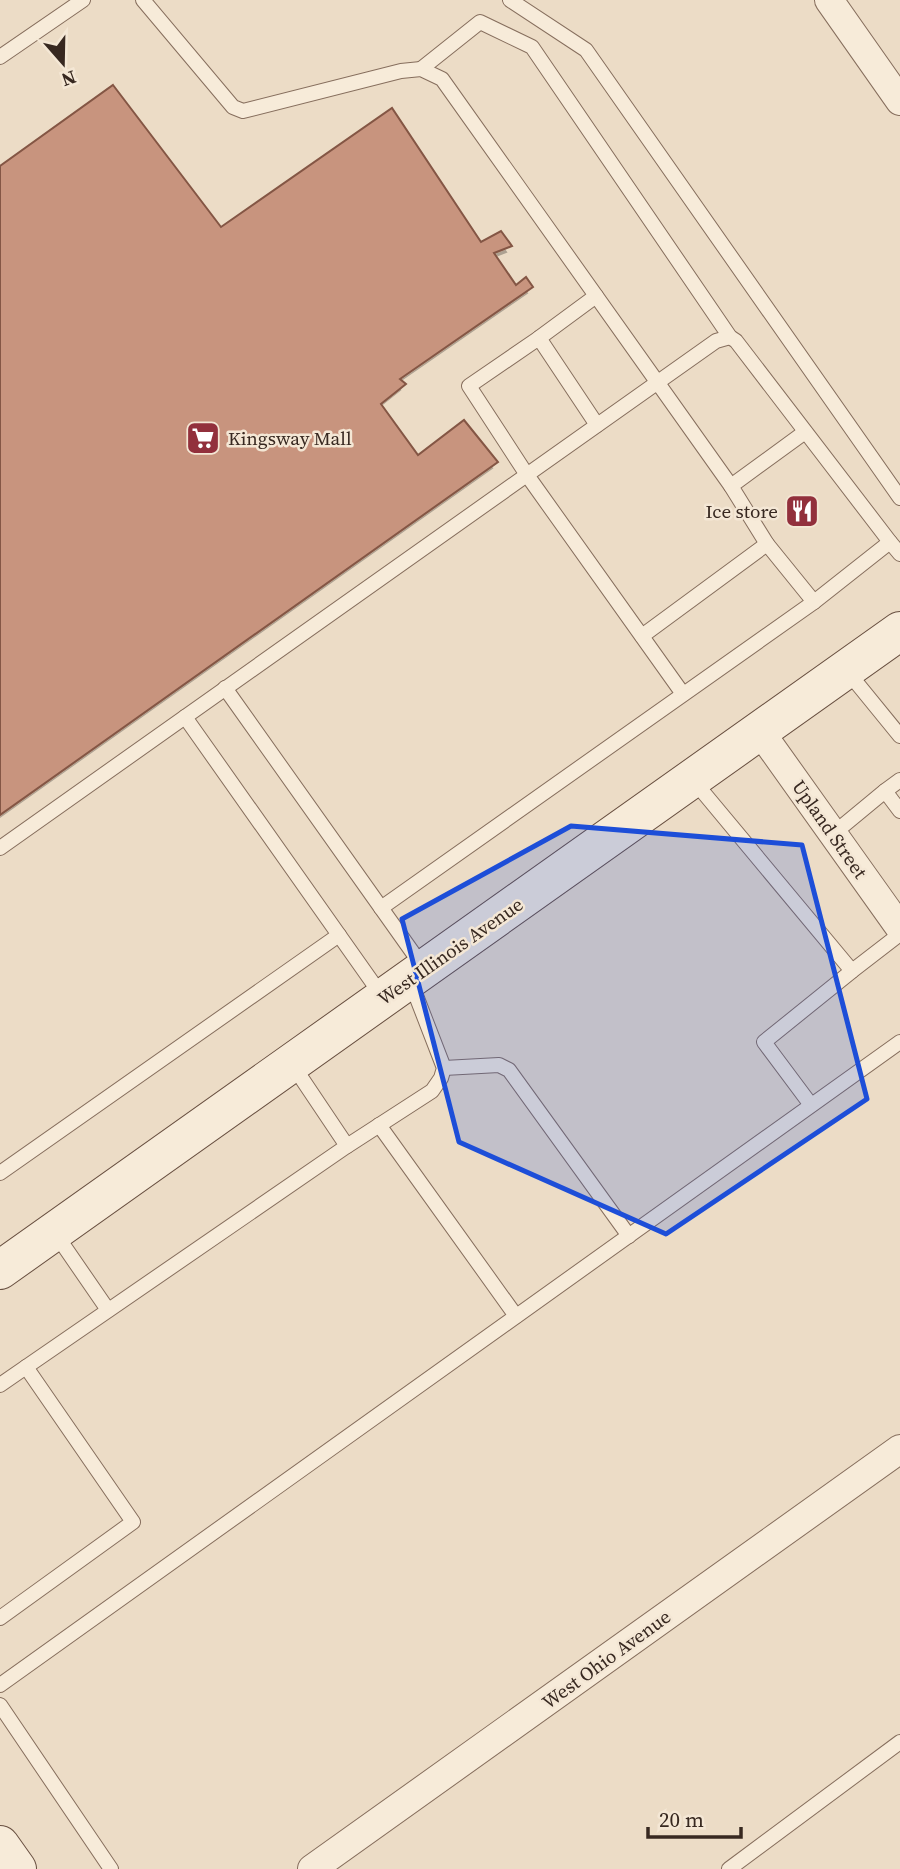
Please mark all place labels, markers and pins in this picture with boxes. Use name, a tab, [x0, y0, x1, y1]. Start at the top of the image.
supermarket icon: Kingsway Mall	[184, 419, 222, 457]
place label: Kingsway Mall	[228, 425, 352, 451]
restaurant icon: Ice store	[783, 492, 821, 530]
place label: Ice store	[706, 498, 778, 524]

